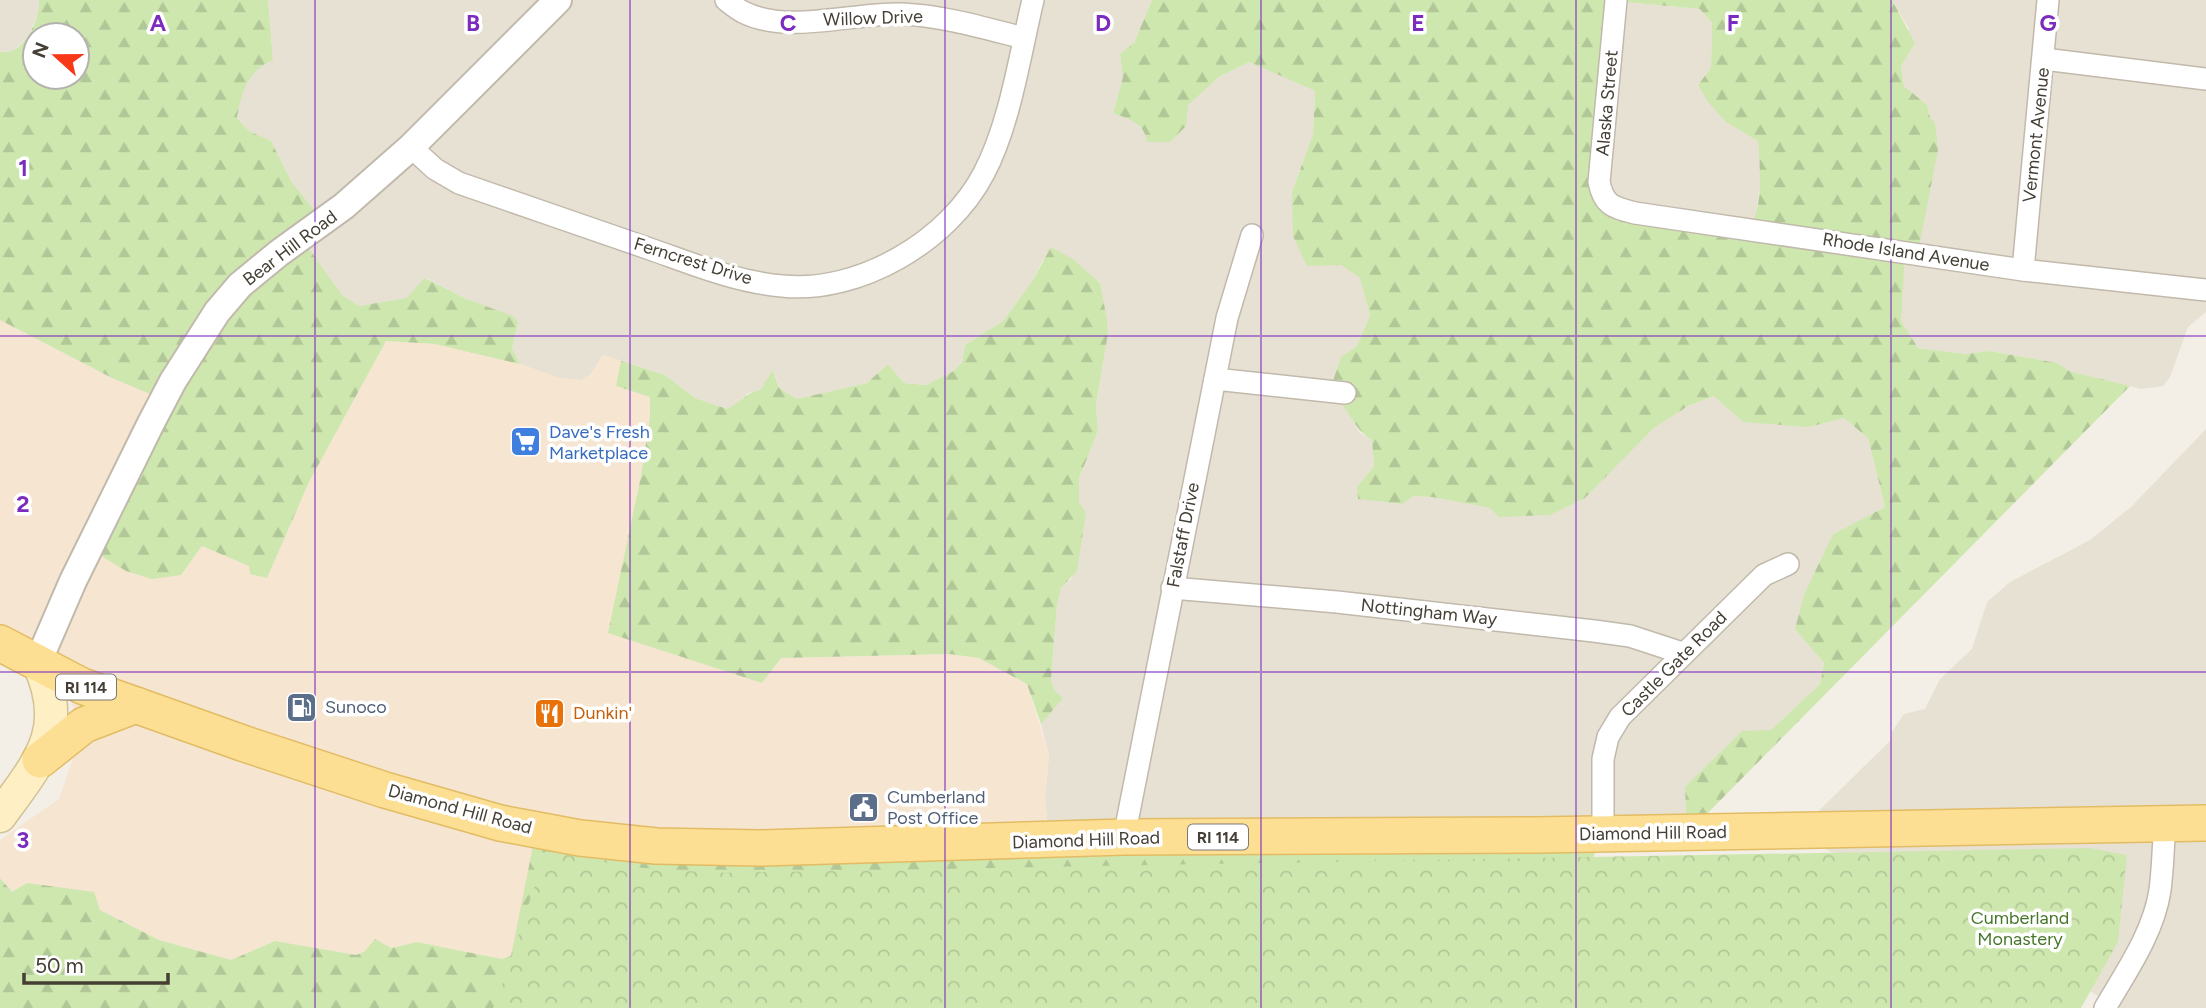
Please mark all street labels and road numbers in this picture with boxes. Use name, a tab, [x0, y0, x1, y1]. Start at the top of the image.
street label: Willow Drive	[823, 5, 923, 31]
street label: Alaska Street	[1591, 49, 1623, 157]
street label: Vermont Avenue	[2018, 66, 2054, 204]
street label: Bear Hill Road	[239, 205, 341, 291]
street label: Rhode Island Avenue	[1821, 228, 1991, 276]
street label: Ferncrest Drive	[631, 233, 755, 289]
street label: Falstaff Drive	[1162, 480, 1204, 589]
street label: Nottingham Way	[1360, 594, 1499, 630]
street label: Castle Gate Road	[1616, 606, 1732, 722]
road number: RI 114	[56, 674, 116, 700]
street label: Diamond Hill Road	[386, 779, 534, 839]
street label: Diamond Hill Road	[1579, 821, 1727, 845]
road number: RI 114	[1188, 824, 1248, 850]
street label: Diamond Hill Road	[1012, 826, 1160, 854]

